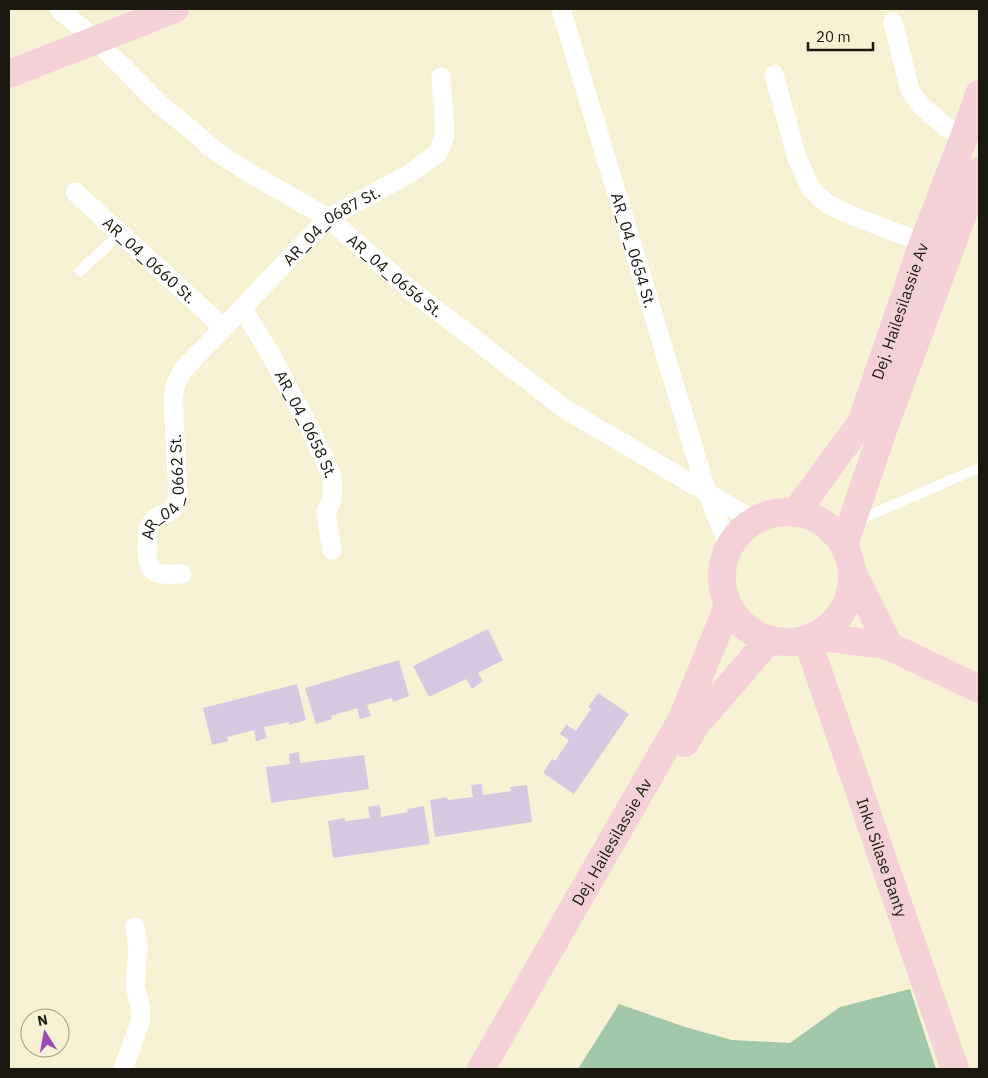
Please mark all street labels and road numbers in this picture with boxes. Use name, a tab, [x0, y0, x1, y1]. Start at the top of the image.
street label: AR_04_0687 St.	[278, 182, 384, 269]
street label: AR_04_0654 St.	[607, 190, 661, 310]
street label: AR_04_0660 St.	[99, 212, 200, 308]
street label: AR_04_0656 St.	[343, 229, 447, 322]
street label: Dej. Hailesilassie Av	[867, 240, 932, 382]
street label: AR_04_0658 St.	[271, 367, 342, 480]
street label: AR_04_0662 St.	[137, 433, 188, 541]
street label: Dej. Hailesilassie Av	[567, 775, 656, 909]
street label: Inku Silase Banty	[852, 795, 912, 920]

